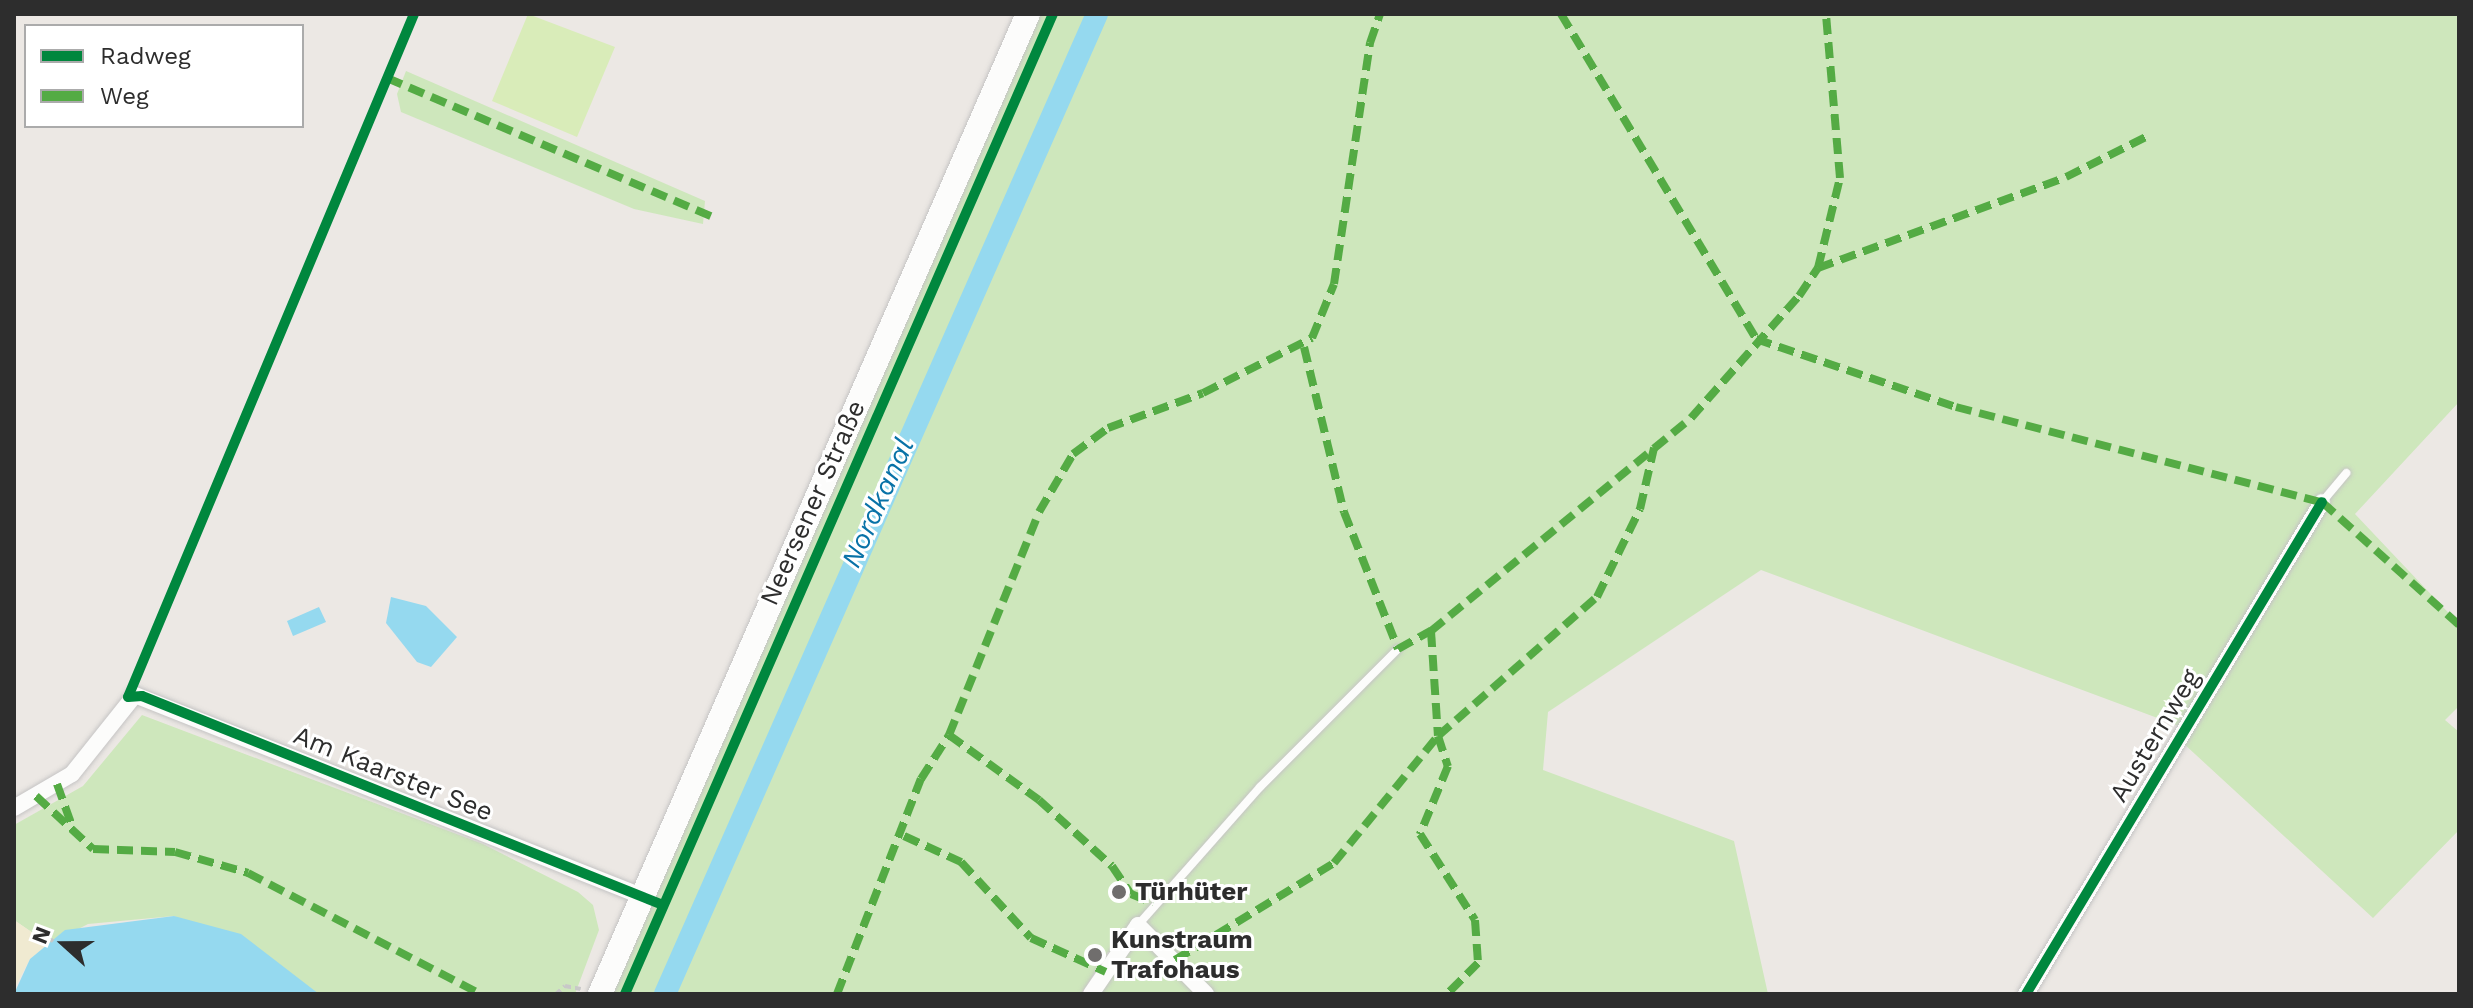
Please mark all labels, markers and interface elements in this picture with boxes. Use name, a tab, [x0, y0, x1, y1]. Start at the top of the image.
legend	[24, 24, 304, 128]
text: Radweg	[100, 42, 191, 70]
text: Weg	[100, 82, 149, 110]
street label: Neersener Straße	[754, 395, 872, 611]
water label: Nordkanal	[834, 433, 922, 573]
street label: Austernweg	[2103, 664, 2207, 808]
street label: Am Kaarster See	[289, 720, 497, 828]
place label: Türhüter	[1135, 876, 1247, 908]
marker: Türhüter	[1110, 883, 1128, 901]
north arrow	[24, 904, 104, 984]
text: N	[27, 923, 56, 947]
place label: Kunstraum Trafohaus	[1111, 924, 1253, 986]
marker: Kunstraum Trafohaus	[1086, 946, 1104, 964]

